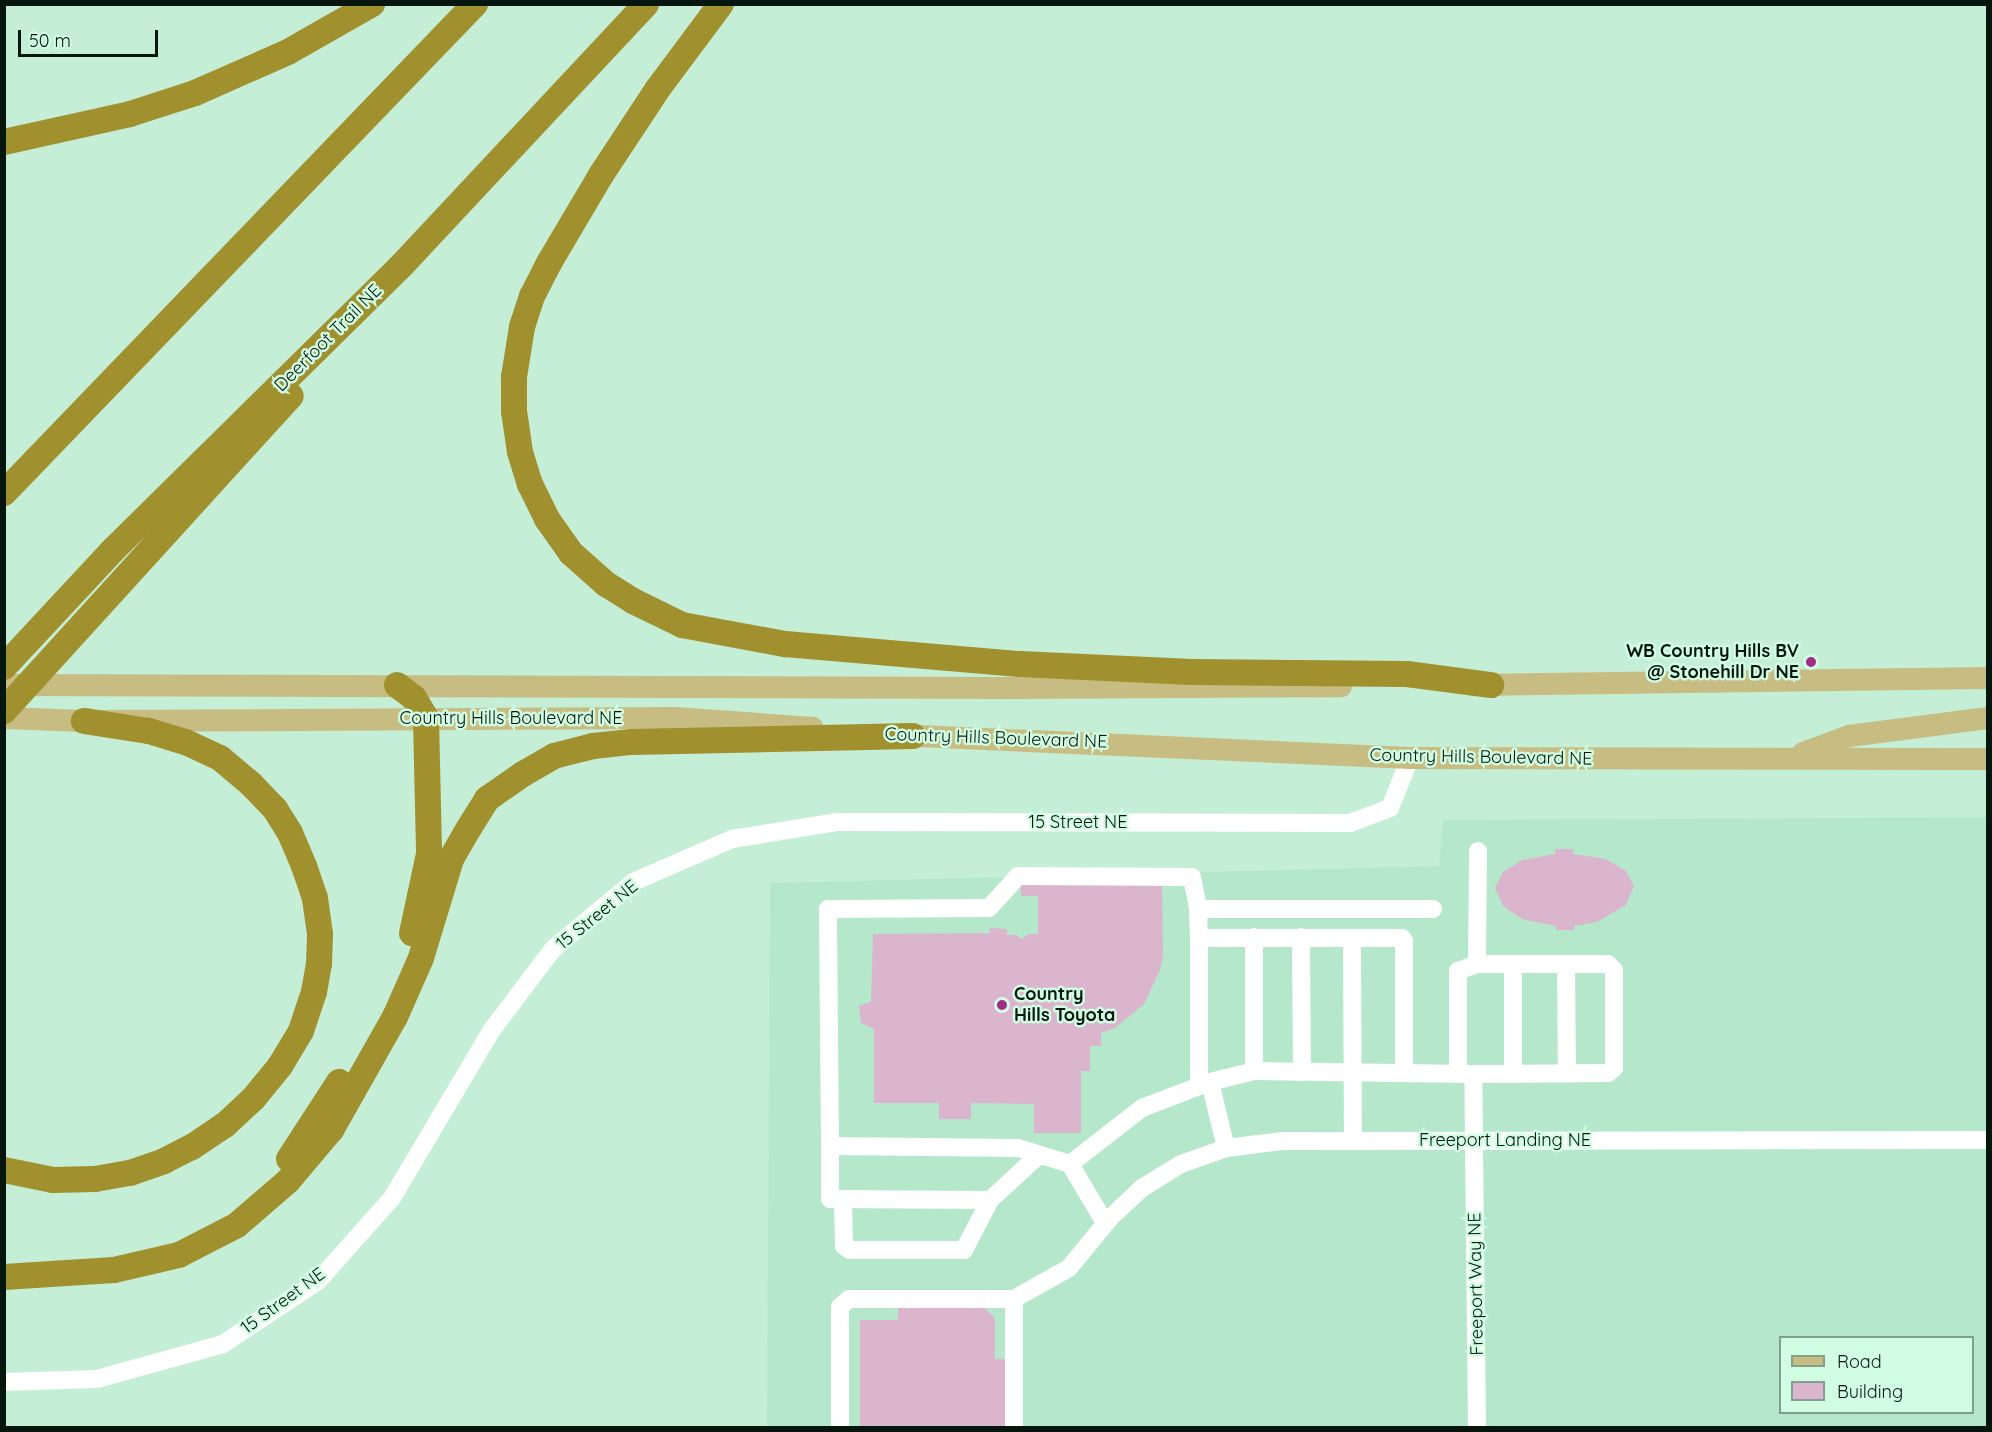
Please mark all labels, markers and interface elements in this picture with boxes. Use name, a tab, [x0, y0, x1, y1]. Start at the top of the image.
scale bar	[21, 18, 160, 56]
text: 50 m	[29, 29, 71, 52]
street label: Deerfoot Trail NE	[270, 280, 386, 396]
place label: WB Country Hills BV @ Stonehill Dr NE	[1626, 641, 1799, 684]
marker: WB Country Hills BV @ Stonehill Dr NE	[1804, 655, 1818, 669]
street label: Country Hills Boulevard NE	[400, 707, 622, 729]
street label: Country Hills Boulevard NE	[884, 723, 1108, 753]
street label: Country Hills Boulevard NE	[1369, 744, 1593, 770]
street label: 15 Street NE	[1029, 811, 1127, 833]
street label: 15 Street NE	[552, 876, 642, 954]
place label: Country Hills Toyota	[1014, 984, 1115, 1026]
marker: Country Hills Toyota	[995, 998, 1009, 1012]
street label: Freeport Landing NE	[1419, 1129, 1591, 1151]
street label: Freeport Way NE	[1464, 1212, 1488, 1356]
street label: 15 Street NE	[237, 1263, 329, 1339]
legend	[1779, 1336, 1974, 1414]
text: Road	[1837, 1350, 1882, 1373]
text: Building	[1837, 1380, 1903, 1403]

